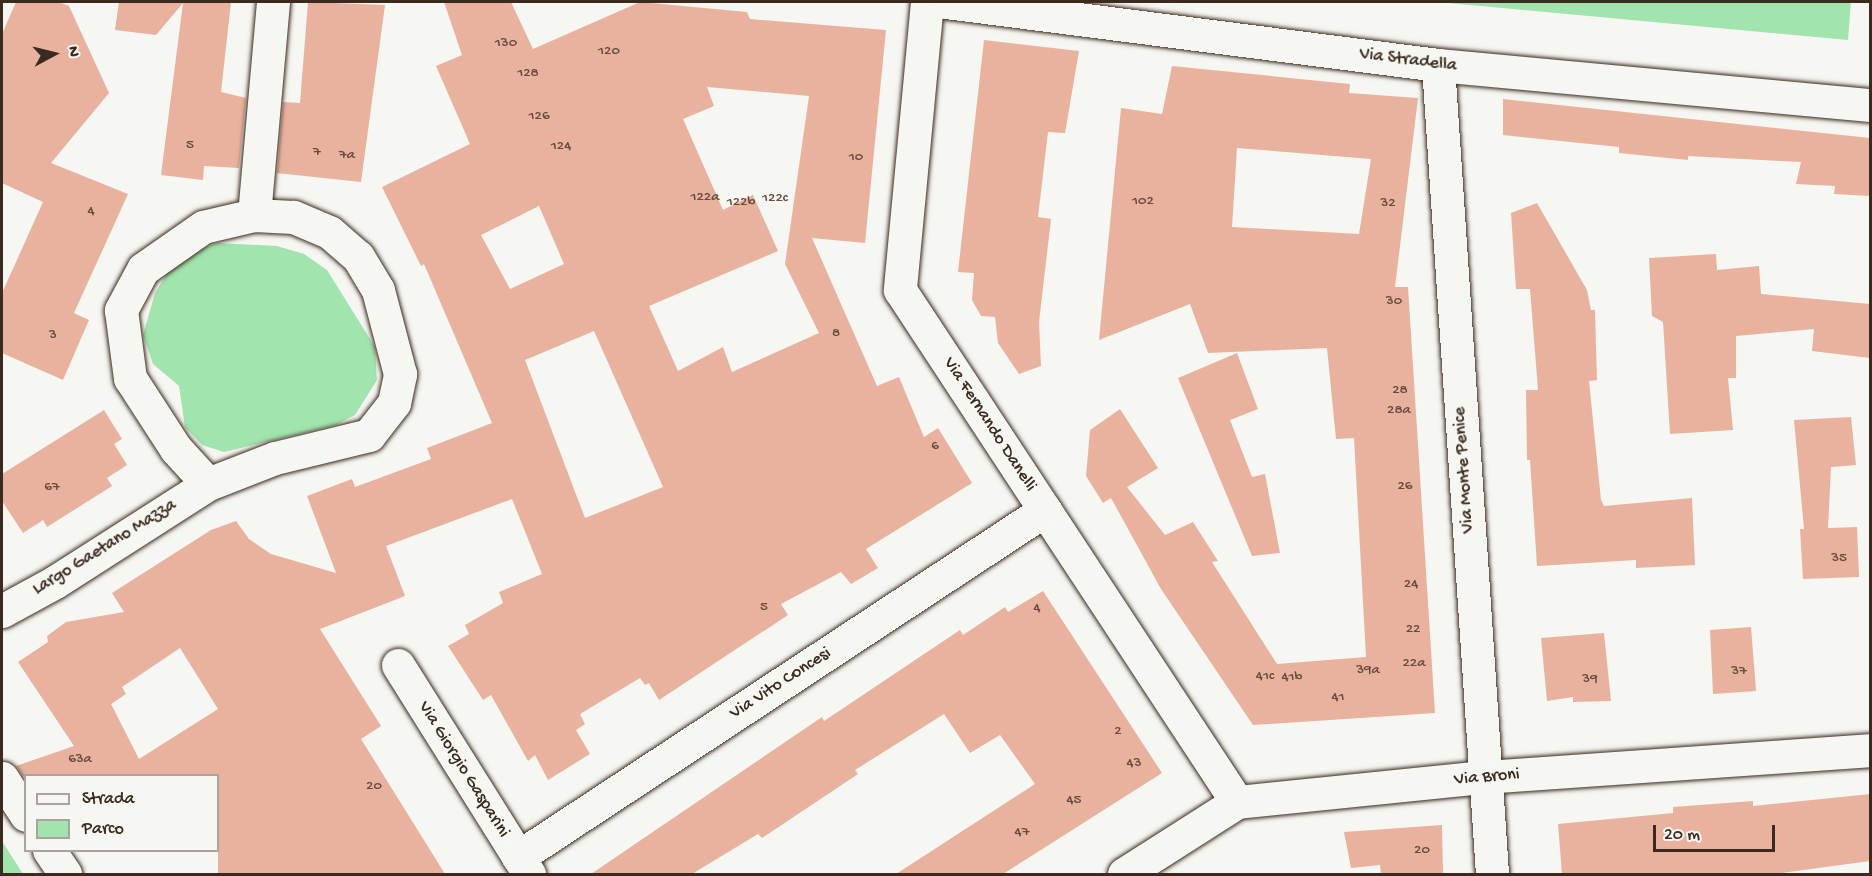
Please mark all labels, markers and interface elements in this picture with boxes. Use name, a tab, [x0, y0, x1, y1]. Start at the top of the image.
north arrow	[24, 24, 84, 84]
house number: 130	[495, 35, 517, 53]
house number: 120	[598, 43, 620, 61]
street label: Via Stradella	[1358, 44, 1458, 78]
text: N	[62, 45, 82, 58]
house number: 128	[517, 65, 539, 83]
house number: 126	[528, 108, 550, 126]
house number: 5	[186, 137, 194, 155]
house number: 124	[551, 138, 571, 156]
house number: 7	[313, 144, 321, 162]
house number: 7a	[339, 147, 355, 165]
house number: 10	[849, 149, 863, 167]
house number: 122a	[690, 189, 720, 207]
house number: 122c	[762, 190, 788, 208]
house number: 102	[1132, 193, 1154, 211]
house number: 122b	[727, 194, 755, 212]
house number: 32	[1380, 195, 1396, 213]
house number: 4	[87, 203, 95, 221]
house number: 30	[1386, 293, 1402, 311]
house number: 8	[832, 325, 840, 343]
house number: 3	[49, 327, 57, 345]
street label: Via Fernando Danelli	[938, 354, 1040, 496]
house number: 28	[1392, 382, 1408, 400]
house number: 28a	[1387, 402, 1411, 420]
street label: Via Monte Penice	[1450, 406, 1480, 534]
house number: 6	[931, 438, 939, 456]
house number: 26	[1398, 478, 1412, 496]
house number: 67	[44, 479, 60, 497]
street label: Largo Gaetano Mazza	[29, 495, 181, 601]
house number: 35	[1831, 550, 1847, 568]
house number: 24	[1404, 576, 1418, 594]
house number: 5	[760, 599, 768, 617]
house number: 4	[1033, 600, 1041, 618]
house number: 22	[1406, 621, 1420, 639]
street label: Via Vito Concesi	[726, 643, 836, 725]
house number: 22a	[1402, 655, 1426, 673]
house number: 39a	[1356, 662, 1380, 680]
house number: 37	[1731, 663, 1747, 681]
house number: 41c	[1256, 668, 1274, 686]
house number: 41b	[1281, 669, 1303, 687]
house number: 39	[1582, 671, 1598, 689]
house number: 41	[1331, 689, 1345, 707]
street label: Via Giorgio Gasparini	[412, 698, 514, 842]
house number: 2	[1114, 723, 1122, 741]
house number: 63a	[68, 751, 92, 769]
house number: 43	[1127, 755, 1141, 773]
street label: Via Broni	[1453, 764, 1521, 792]
legend	[24, 774, 219, 852]
house number: 20	[366, 778, 382, 796]
text: Strada	[82, 789, 135, 810]
house number: 45	[1067, 792, 1081, 810]
scale bar	[1656, 813, 1778, 851]
text: Parco	[82, 819, 124, 840]
house number: 47	[1015, 824, 1029, 842]
text: 20 m	[1664, 825, 1700, 846]
house number: 20	[1414, 842, 1430, 860]

